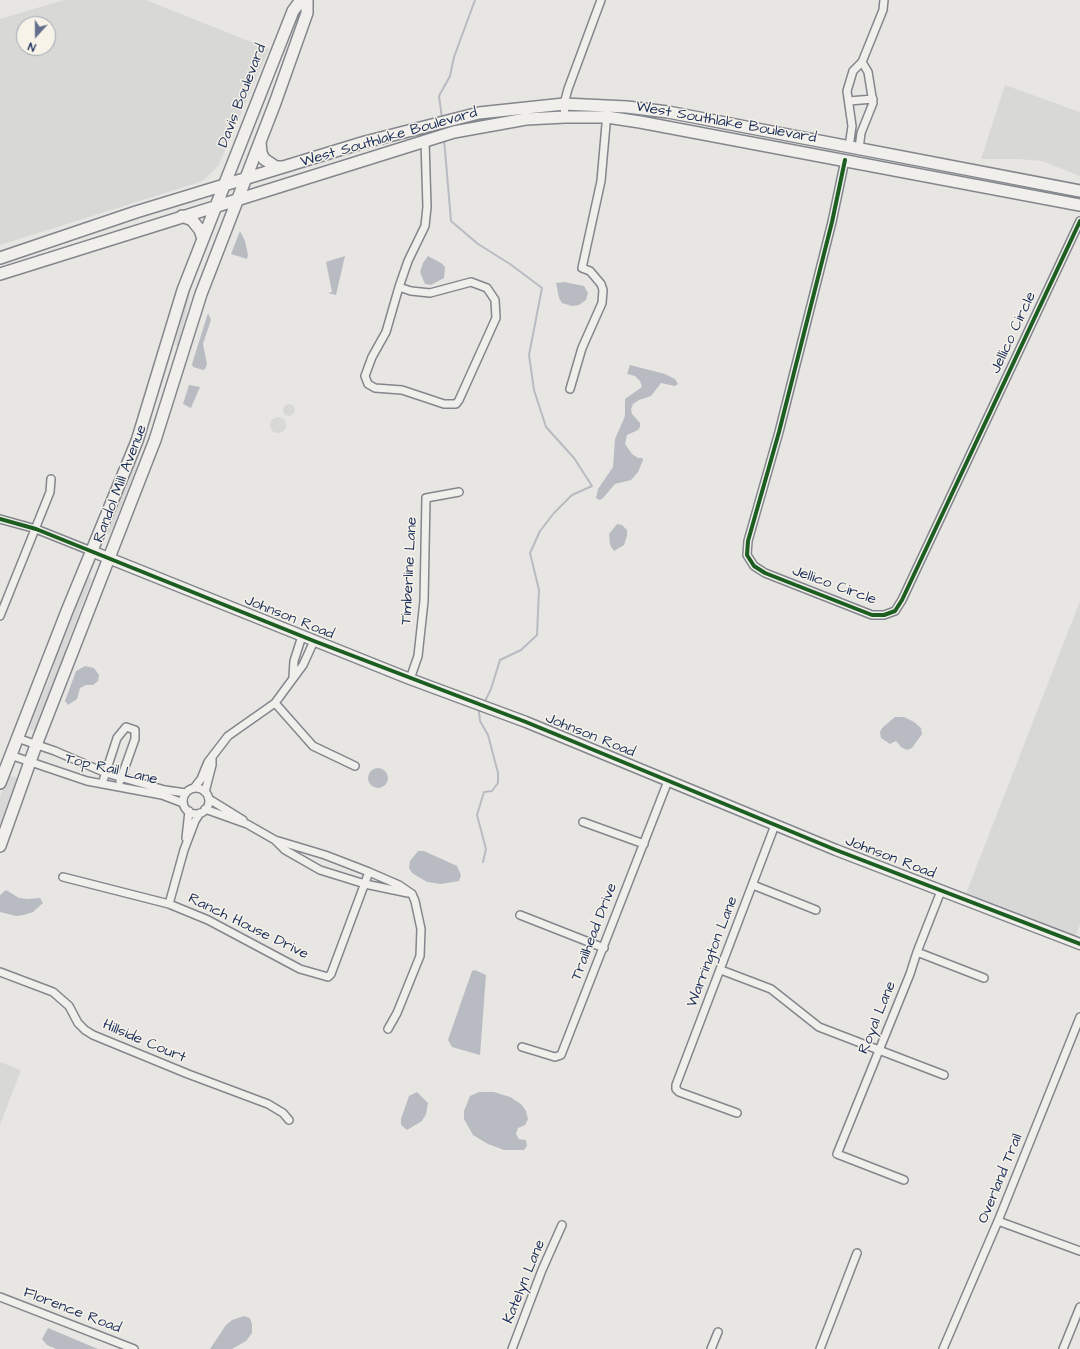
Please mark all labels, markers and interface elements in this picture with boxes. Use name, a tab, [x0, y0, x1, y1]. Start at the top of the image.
north arrow	[16, 16, 56, 56]
text: N	[26, 38, 38, 55]
street label: Davis Boulevard	[215, 42, 271, 150]
street label: West Southlake Boulevard	[634, 98, 818, 148]
street label: West Southlake Boulevard	[299, 104, 479, 172]
street label: Jellico Circle	[987, 289, 1041, 377]
street label: Randol Mill Avenue	[90, 423, 152, 545]
street label: Timberline Lane	[398, 517, 422, 625]
street label: Jellico Circle	[790, 562, 878, 610]
street label: Johnson Road	[241, 592, 337, 644]
street label: Johnson Road	[542, 710, 638, 762]
street label: Top Rail Lane	[63, 751, 159, 789]
street label: Johnson Road	[842, 833, 938, 883]
street label: Trailhead Drive	[568, 881, 622, 983]
street label: Ranch House Drive	[185, 890, 311, 964]
street label: Warrington Lane	[684, 894, 742, 1010]
street label: Royal Lane	[855, 979, 901, 1057]
street label: Hillside Court	[100, 1016, 188, 1068]
street label: Overland Trail	[975, 1131, 1027, 1227]
street label: Katelyn Lane	[500, 1238, 550, 1326]
street label: Florence Road	[21, 1284, 123, 1338]

